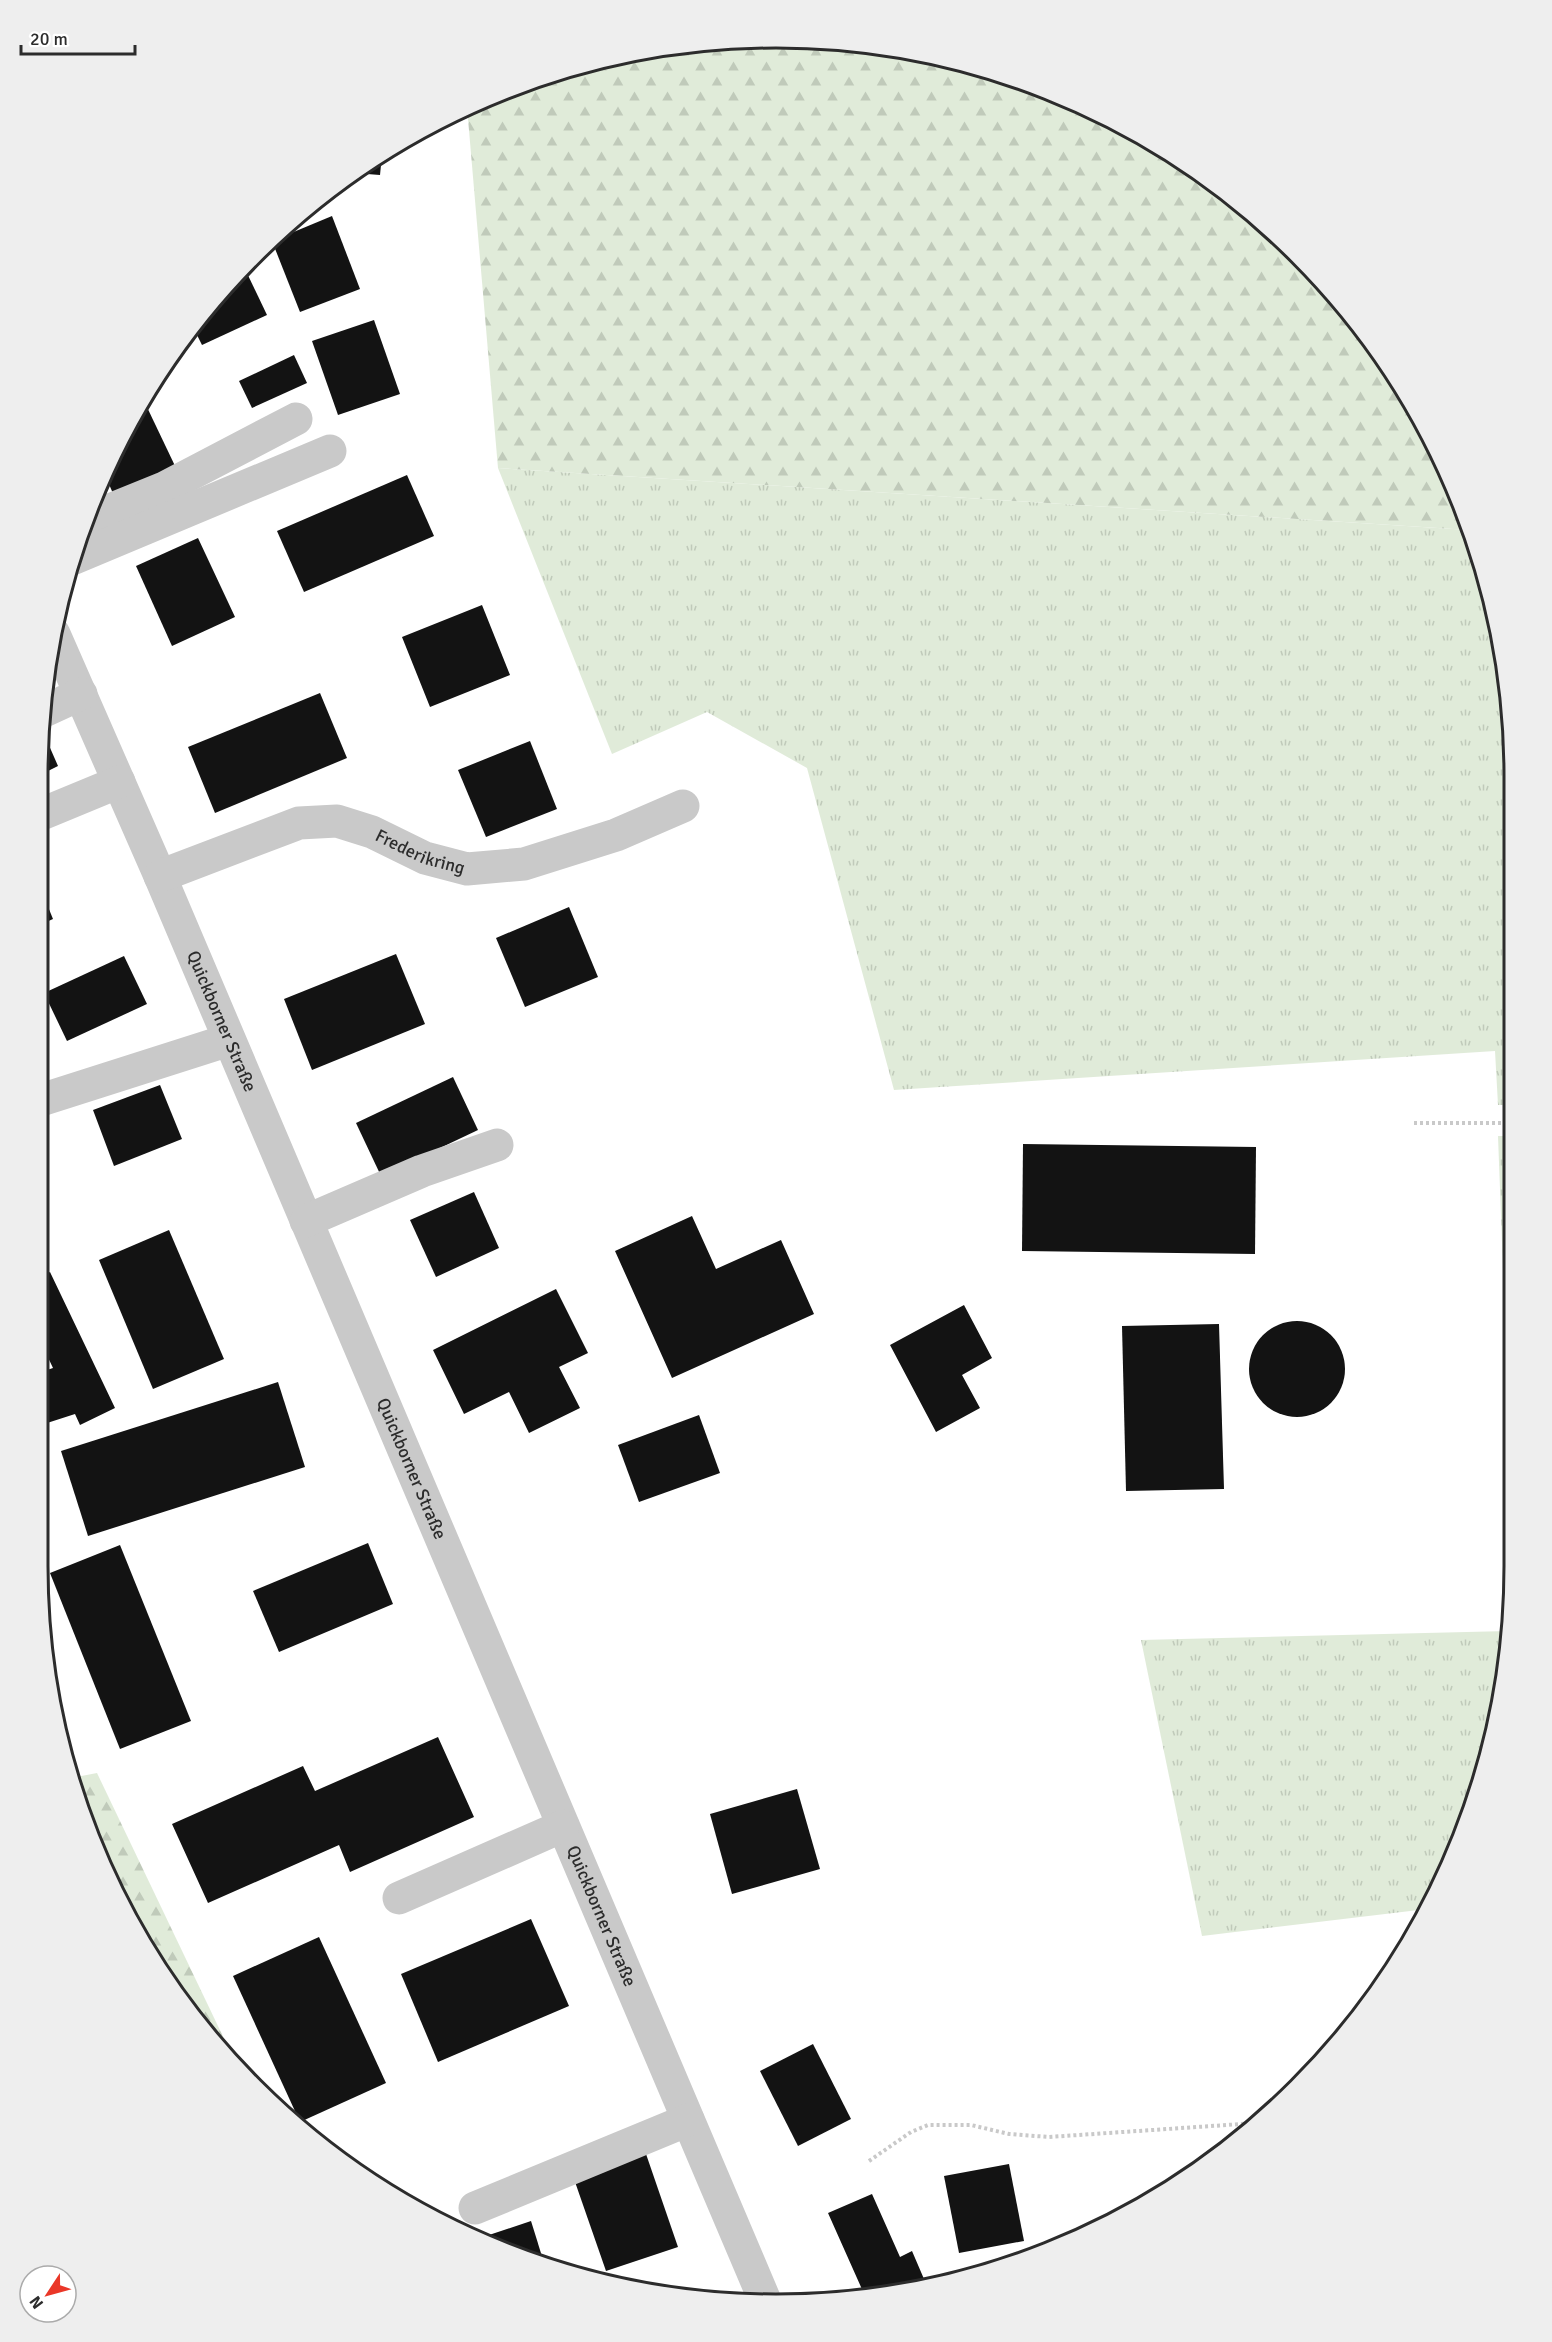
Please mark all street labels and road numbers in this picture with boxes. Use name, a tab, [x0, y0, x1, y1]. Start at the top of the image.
street label: Frederikring	[372, 824, 467, 879]
street label: Quickborner Straße	[182, 947, 261, 1095]
street label: Quickborner Straße	[372, 1395, 451, 1542]
street label: Quickborner Straße	[562, 1842, 641, 1990]

